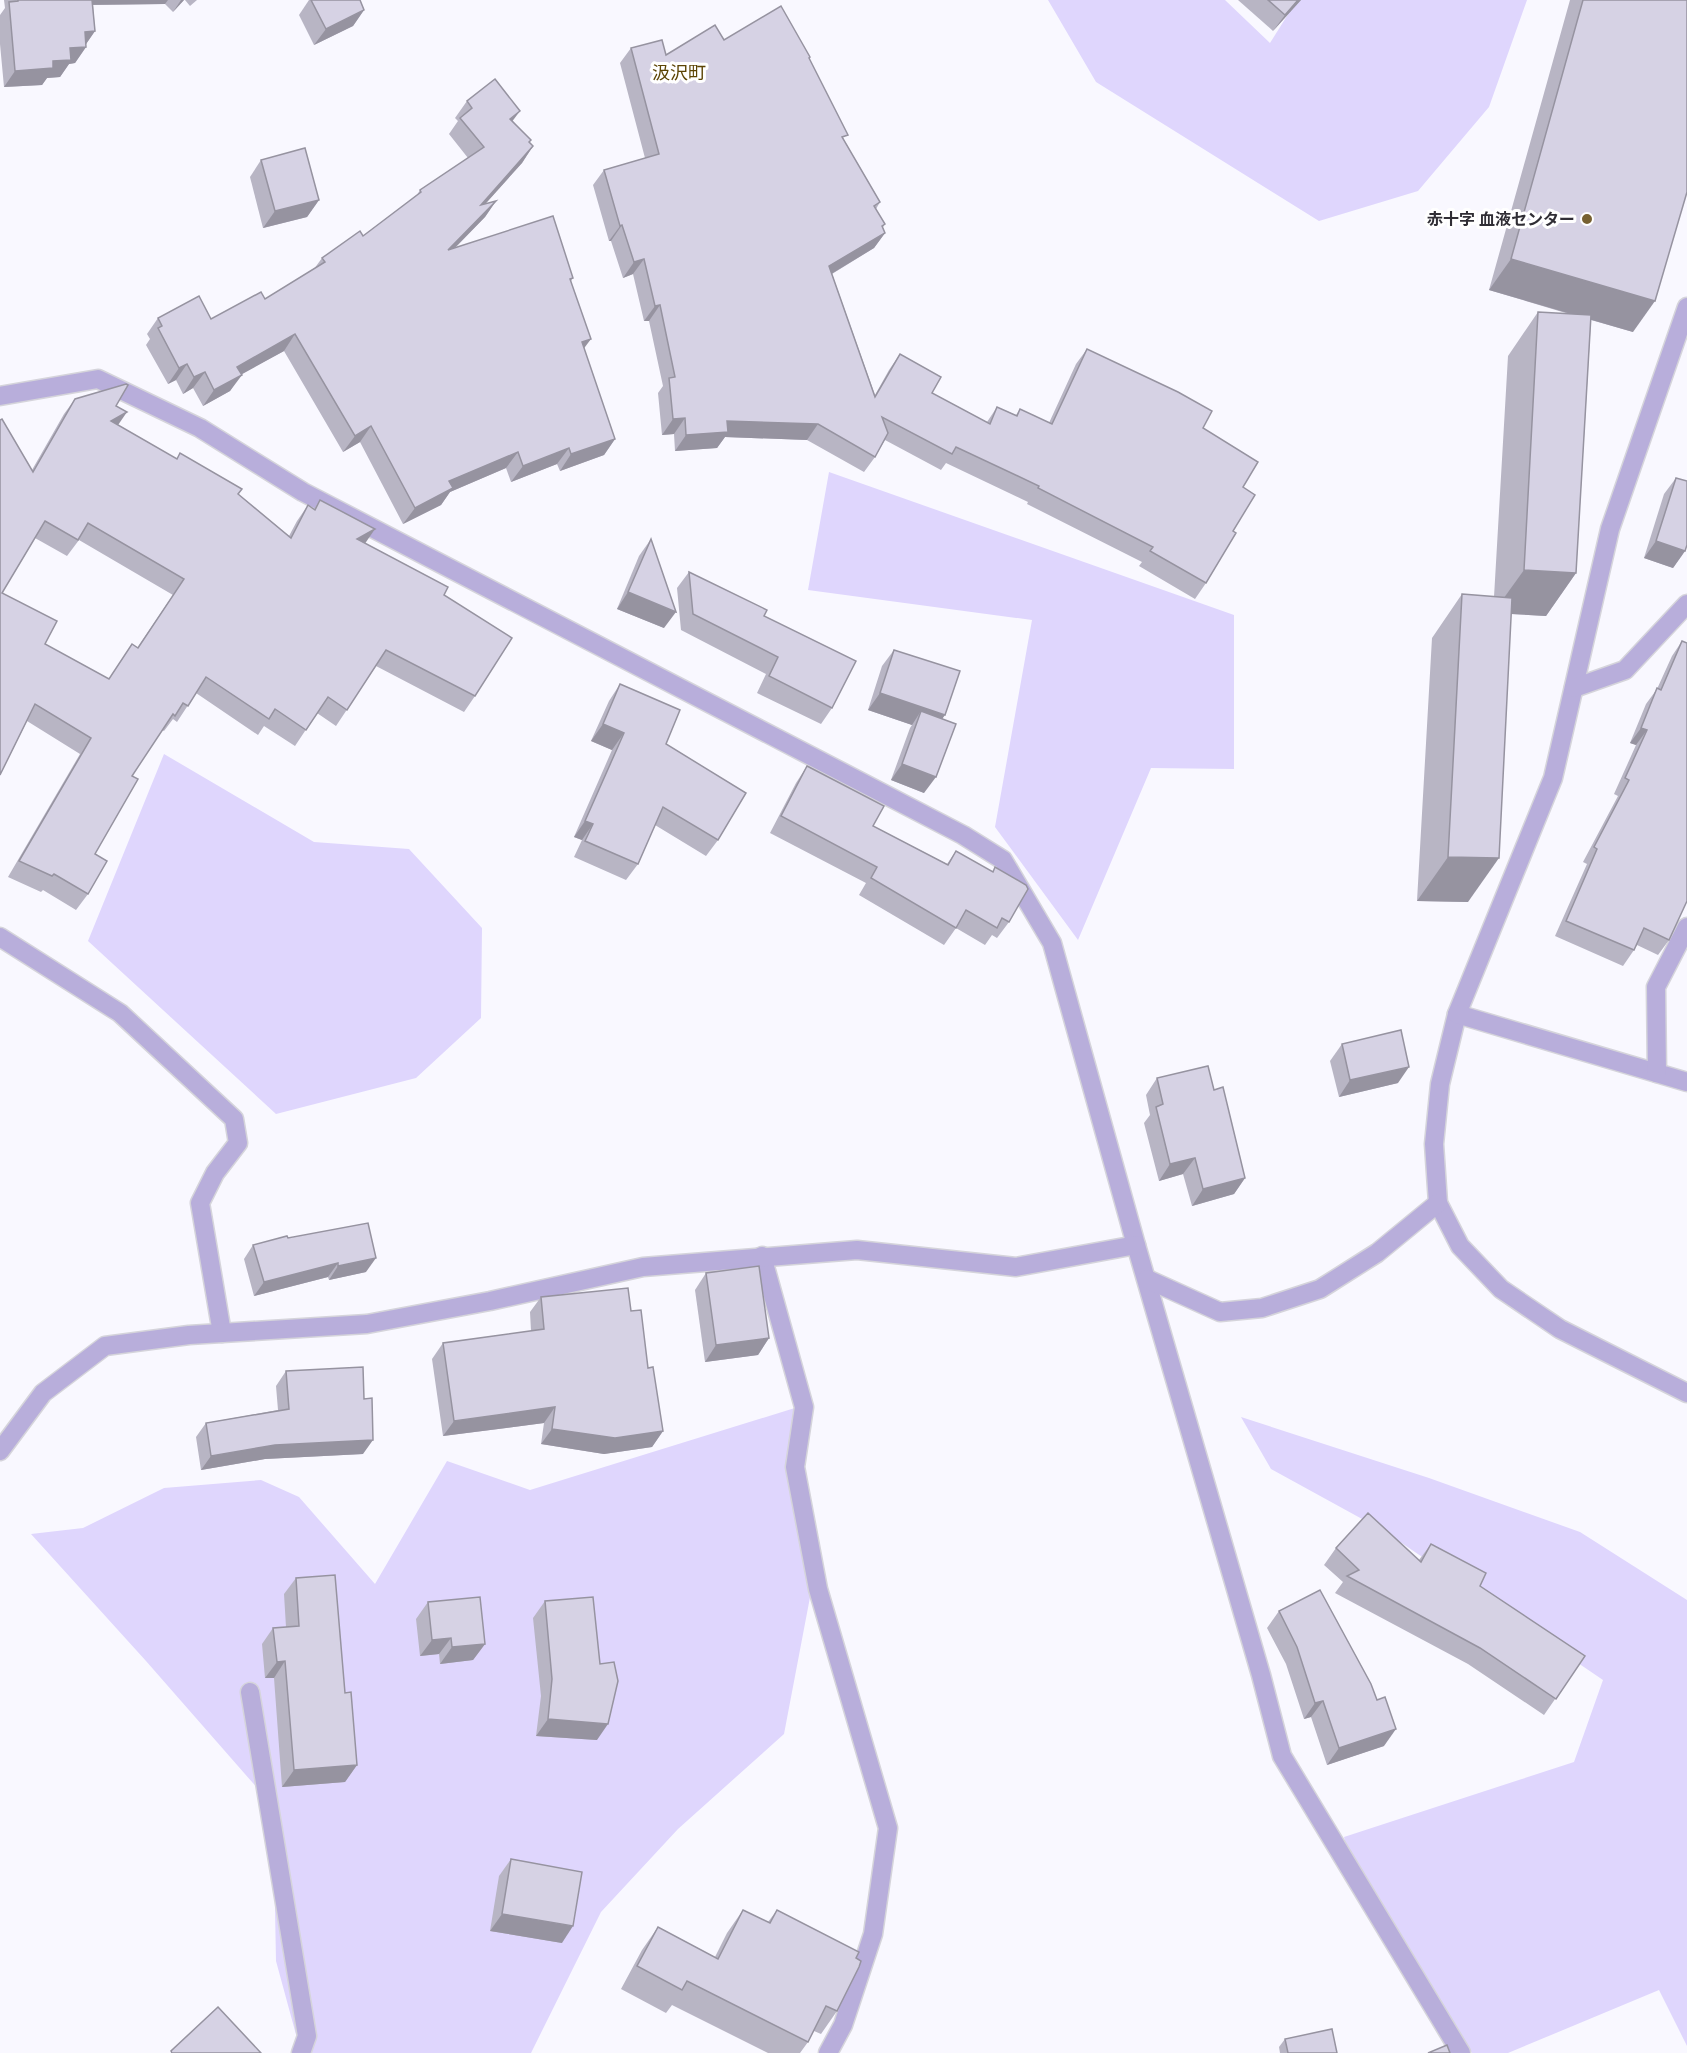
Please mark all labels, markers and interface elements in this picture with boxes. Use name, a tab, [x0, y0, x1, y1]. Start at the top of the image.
district label: 汲沢町	[652, 61, 706, 84]
place label: 赤十字 血液センター	[1427, 209, 1575, 229]
marker: 赤十字 血液センター	[1580, 212, 1594, 226]

